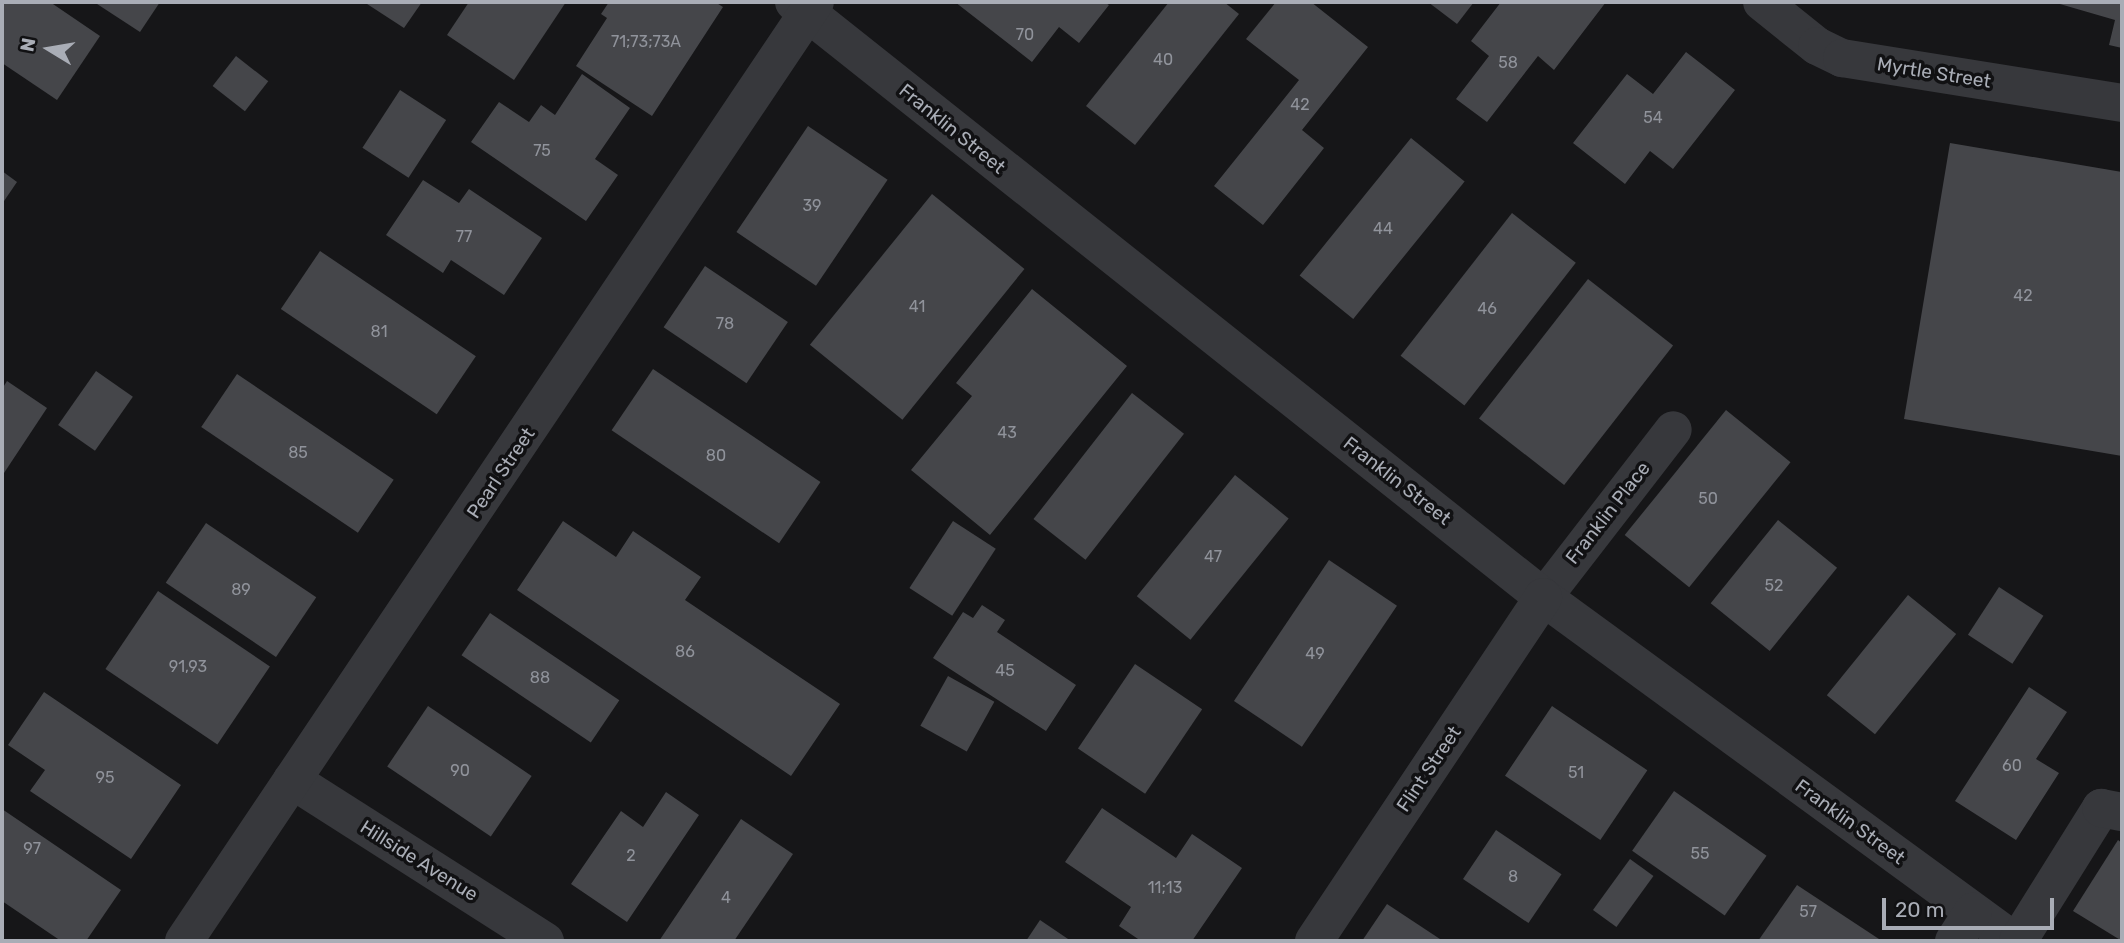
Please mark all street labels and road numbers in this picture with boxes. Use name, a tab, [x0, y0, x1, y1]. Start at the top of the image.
street label: Myrtle Street	[1875, 53, 1993, 93]
street label: Franklin Street	[894, 79, 1010, 179]
street label: Pearl Street	[462, 423, 540, 523]
street label: Franklin Street	[1339, 432, 1455, 530]
street label: Franklin Place	[1561, 457, 1655, 569]
street label: Flint Street	[1392, 722, 1466, 816]
street label: Franklin Street	[1791, 775, 1909, 869]
street label: Hillside Avenue	[356, 816, 482, 906]

